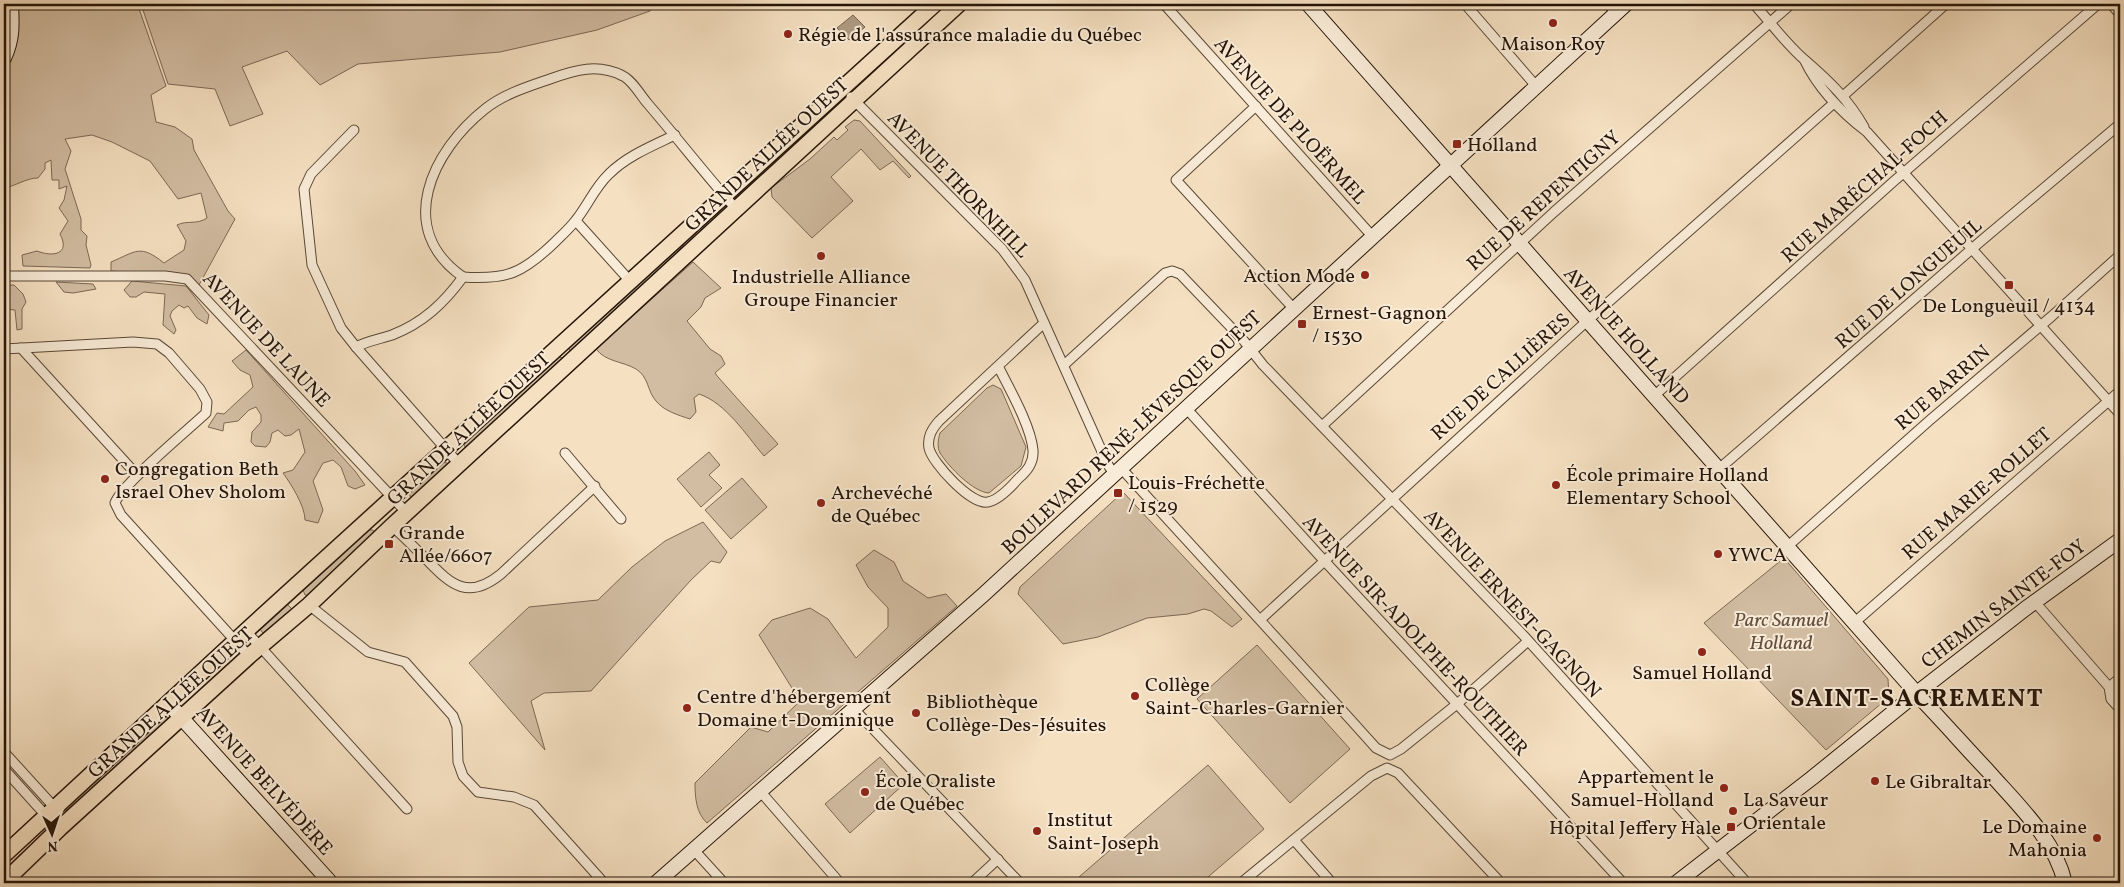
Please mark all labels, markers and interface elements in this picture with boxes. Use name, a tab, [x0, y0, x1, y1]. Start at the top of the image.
marker: Maison Roy	[1547, 17, 1559, 29]
place label: Régie de l'assurance maladie du Québec	[798, 22, 1142, 50]
marker: Régie de l'assurance maladie du Québec	[782, 28, 794, 40]
street label: AVENUE DE PLOËRMEL	[1207, 31, 1372, 211]
place label: Maison Roy	[1501, 31, 1605, 59]
street label: GRANDE ALLÉE OUEST	[679, 72, 856, 239]
street label: RUE MARÉCHAL-FOCH	[1776, 105, 1955, 270]
street label: AVENUE THORNHILL	[880, 106, 1035, 265]
street label: RUE DE REPENTIGNY	[1461, 124, 1628, 278]
place label: Holland	[1467, 132, 1538, 160]
marker: Holland	[1451, 138, 1463, 150]
street label: RUE DE LONGUEUIL	[1830, 213, 1989, 356]
marker: Industrielle Alliance Groupe Financier	[815, 250, 827, 262]
street label: AVENUE HOLLAND	[1556, 261, 1695, 411]
place label: Action Mode	[1243, 263, 1355, 291]
place label: Industrielle Alliance Groupe Financier	[732, 264, 910, 315]
street label: AVENUE DE LAUNE	[195, 266, 336, 415]
marker: Action Mode	[1359, 269, 1371, 281]
marker: De Longueuil / 4134	[2003, 279, 2015, 291]
place label: De Longueuil / 4134	[1922, 293, 2096, 321]
place label: Ernest-Gagnon / 1530	[1312, 300, 1447, 351]
street label: BOULEVARD RENÉ-LÉVESQUE OUEST	[996, 305, 1269, 562]
street label: RUE DE CALLIÈRES	[1426, 307, 1577, 448]
marker: Ernest-Gagnon / 1530	[1296, 318, 1308, 330]
street label: RUE BARRIN	[1889, 339, 1997, 438]
street label: GRANDE ALLÉE OUEST	[381, 346, 558, 513]
street label: RUE MARIE-ROLLET	[1896, 421, 2058, 567]
place label: Congregation Beth Israel Ohev Sholom	[115, 456, 286, 507]
place label: École primaire Holland Elementary School	[1566, 462, 1769, 513]
place label: Louis-Fréchette / 1529	[1128, 470, 1265, 521]
marker: Congregation Beth Israel Ohev Sholom	[99, 473, 111, 485]
marker: École primaire Holland Elementary School	[1550, 479, 1562, 491]
place label: Archevéché de Québec	[831, 480, 933, 531]
marker: Louis-Fréchette / 1529	[1112, 487, 1124, 499]
marker: Archevéché de Québec	[815, 497, 827, 509]
street label: AVENUE ERNEST-GAGNON	[1416, 504, 1607, 705]
street label: AVENUE SIR-ADOLPHE-ROUTHIER	[1295, 510, 1534, 763]
place label: Grande Allée/6607	[399, 520, 493, 571]
street label: CHEMIN SAINTE-FOY	[1916, 533, 2093, 676]
marker: Grande Allée/6607	[383, 538, 395, 550]
place label: YWCA	[1728, 542, 1787, 570]
marker: YWCA	[1712, 548, 1724, 560]
park label: Parc Samuel Holland	[1733, 607, 1829, 658]
street label: GRANDE ALLÉE OUEST	[82, 621, 261, 786]
marker: Samuel Holland	[1696, 646, 1708, 658]
place label: Samuel Holland	[1632, 660, 1772, 688]
place label: Collège Saint-Charles-Garnier	[1145, 672, 1344, 723]
district label: SAINT-SACREMENT	[1790, 682, 2044, 717]
place label: Centre d'hébergement Domaine t-Dominique	[697, 684, 894, 735]
place label: Bibliothèque Collège-Des-Jésuites	[926, 689, 1106, 740]
marker: Collège Saint-Charles-Garnier	[1129, 690, 1141, 702]
street label: AVENUE BELVÉDÈRE	[188, 700, 339, 862]
marker: Centre d'hébergement Domaine t-Dominique	[681, 702, 693, 714]
marker: Bibliothèque Collège-Des-Jésuites	[910, 707, 922, 719]
place label: Appartement le Samuel-Holland	[1570, 764, 1714, 815]
place label: École Oraliste de Québec	[875, 768, 996, 819]
place label: Le Gibraltar	[1885, 769, 1991, 797]
marker: Le Gibraltar	[1869, 775, 1881, 787]
marker: Appartement le Samuel-Holland	[1718, 782, 1730, 794]
marker: École Oraliste de Québec	[859, 786, 871, 798]
place label: La Saveur Orientale	[1743, 787, 1828, 838]
marker: La Saveur Orientale	[1727, 805, 1739, 817]
place label: Institut Saint-Joseph	[1047, 807, 1159, 858]
north arrow	[28, 810, 78, 860]
place label: Le Domaine Mahonia	[1982, 814, 2087, 865]
place label: Hôpital Jeffery Hale	[1549, 815, 1721, 843]
marker: Hôpital Jeffery Hale	[1725, 821, 1737, 833]
marker: Institut Saint-Joseph	[1031, 825, 1043, 837]
marker: Le Domaine Mahonia	[2091, 832, 2103, 844]
text: N	[47, 836, 58, 855]

